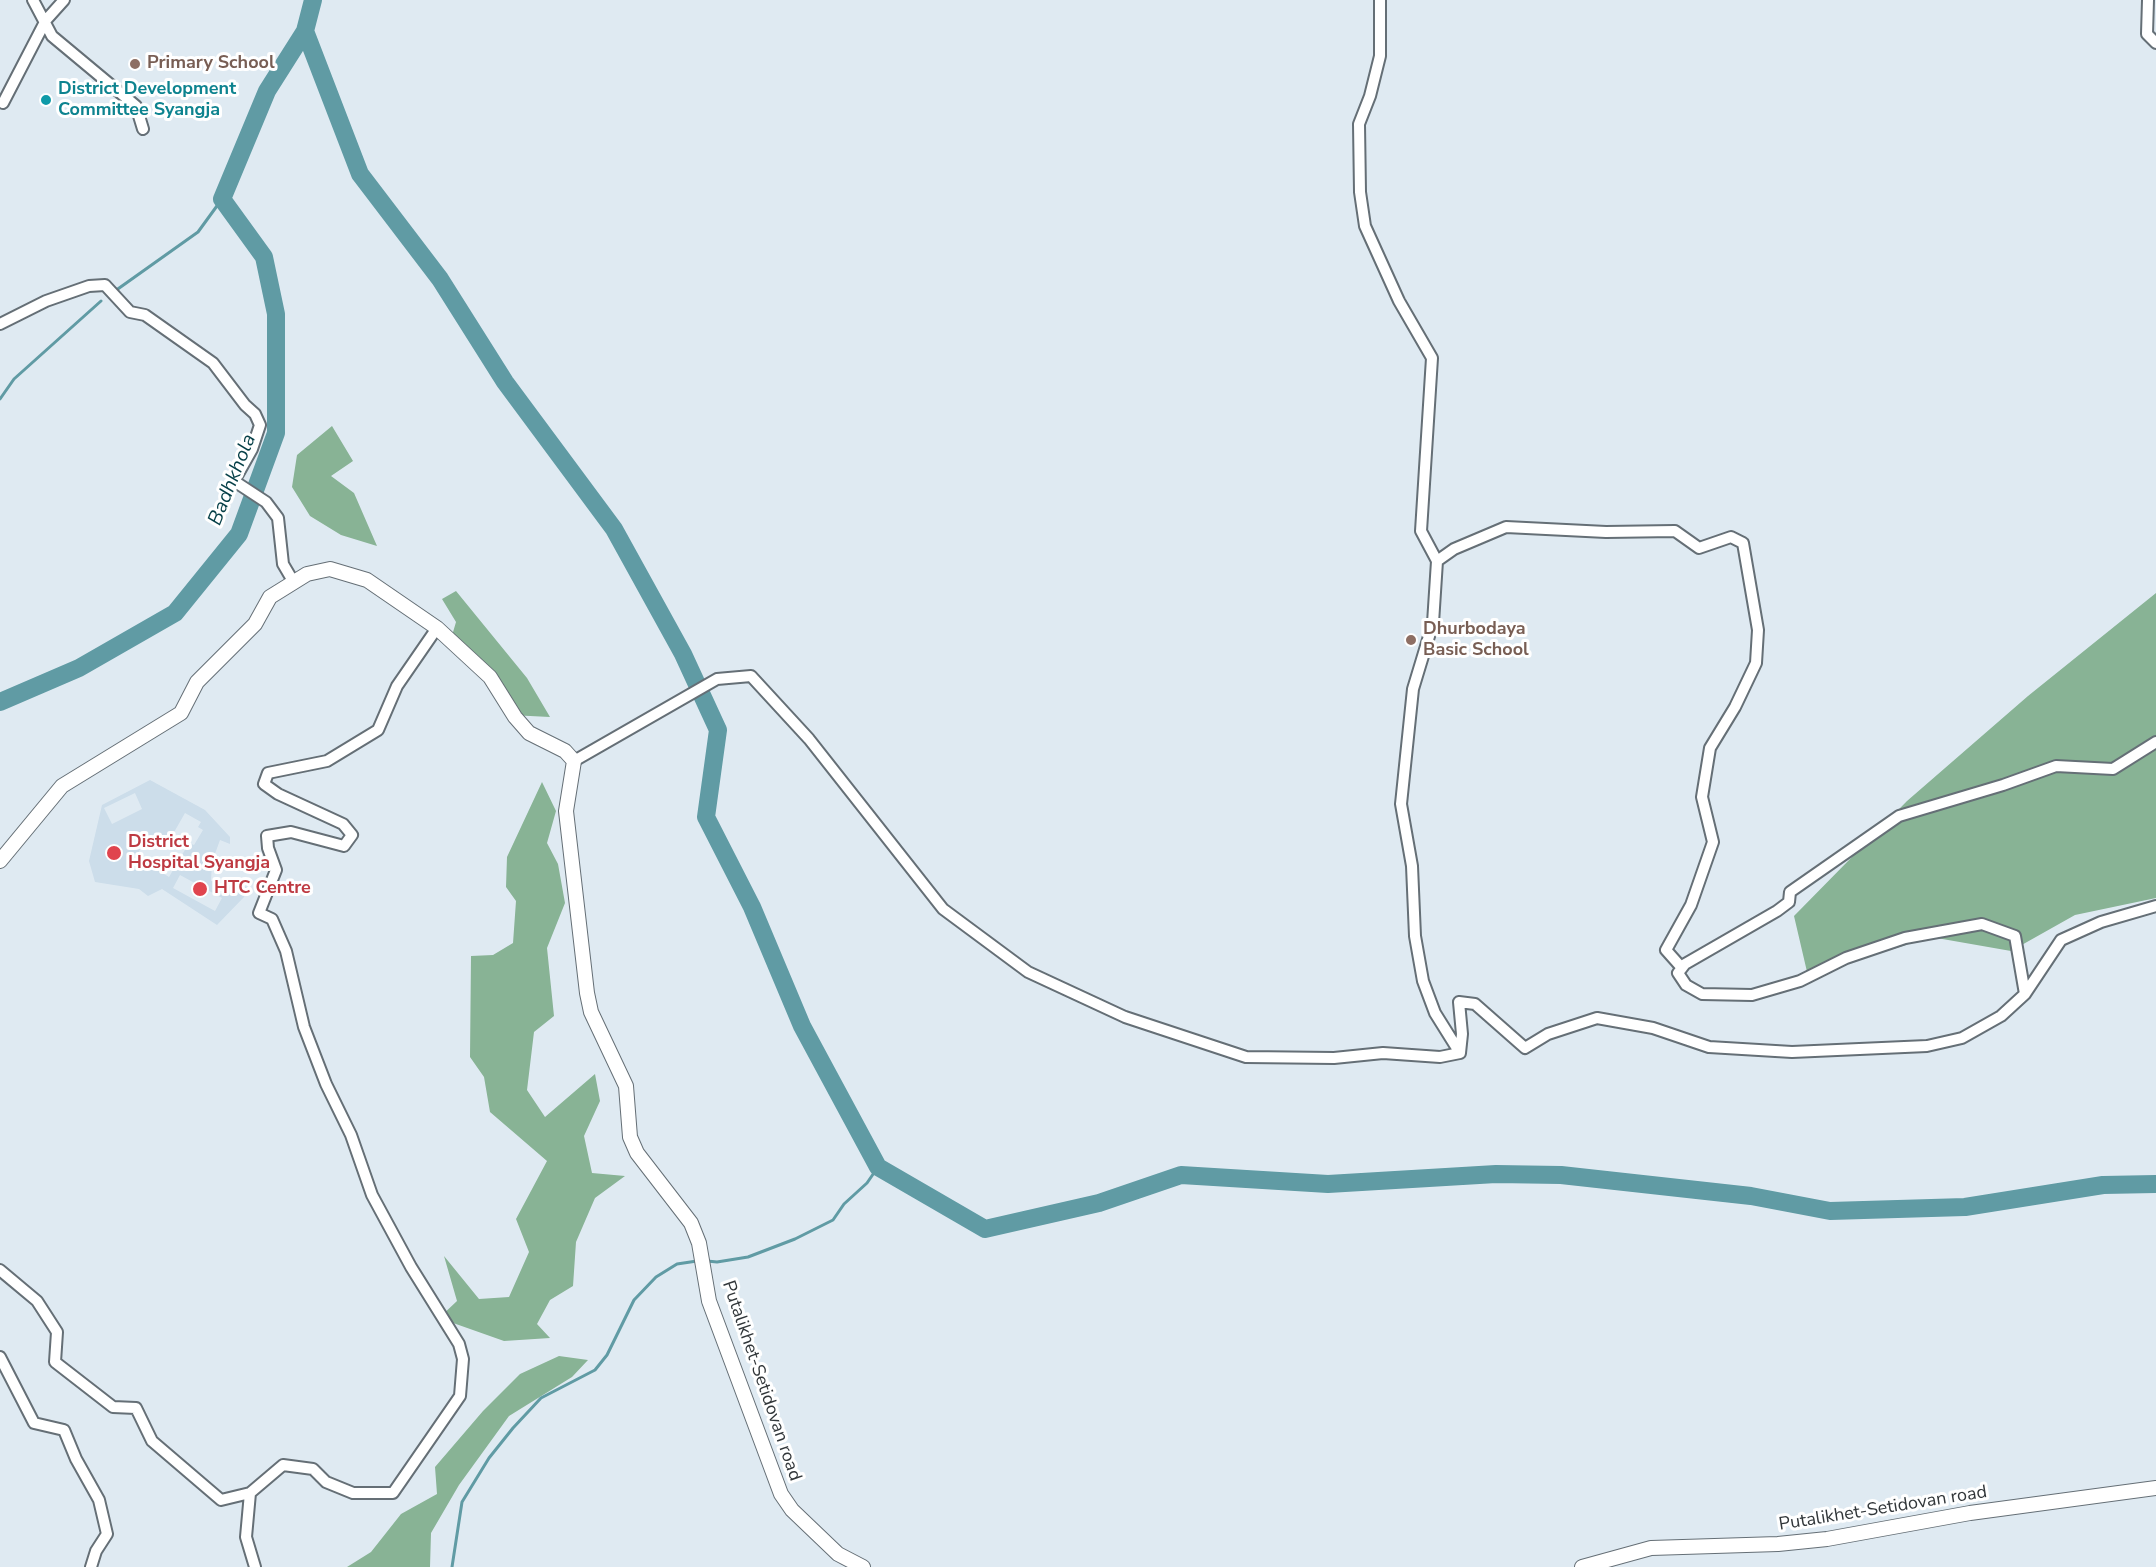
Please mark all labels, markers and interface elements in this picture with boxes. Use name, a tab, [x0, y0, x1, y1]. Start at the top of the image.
place label: Primary School	[147, 53, 275, 75]
marker: Primary School	[128, 57, 142, 71]
place label: District Development Committee Syangja	[58, 79, 236, 122]
marker: District Development Committee Syangja	[39, 93, 53, 107]
water label: Badhkhola	[204, 431, 262, 529]
place label: Dhurbodaya Basic School	[1423, 619, 1529, 662]
marker: Dhurbodaya Basic School	[1404, 633, 1418, 647]
place label: District Hospital Syangja	[128, 832, 270, 874]
marker: District Hospital Syangja	[105, 844, 123, 862]
place label: HTC Centre	[214, 878, 311, 900]
marker: HTC Centre	[191, 880, 209, 898]
street label: Putalikhet-Setidovan road	[717, 1278, 805, 1484]
street label: Putalikhet-Setidovan road	[1777, 1482, 1989, 1536]

